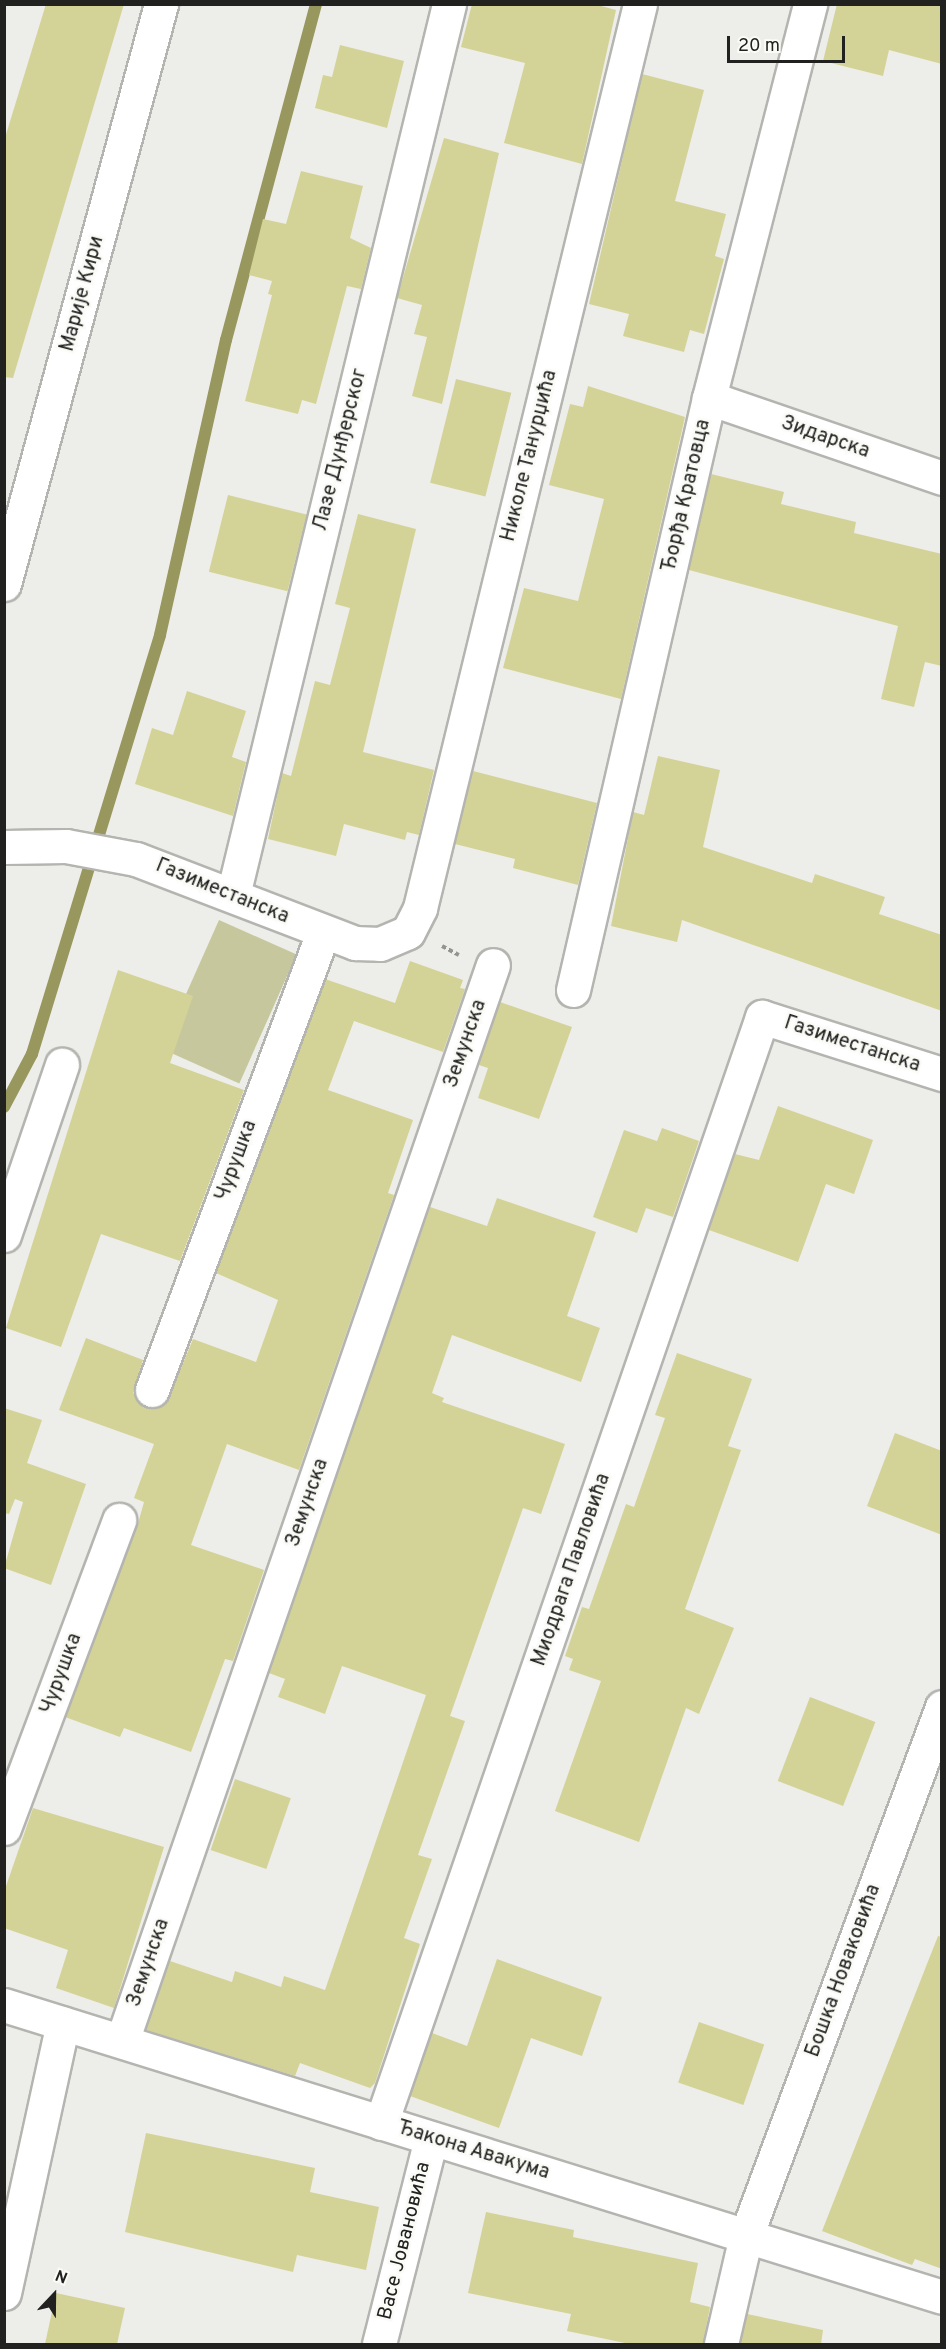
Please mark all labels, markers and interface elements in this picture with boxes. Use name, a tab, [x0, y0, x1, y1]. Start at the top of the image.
scale bar	[730, 24, 848, 62]
text: 20 m	[738, 35, 780, 58]
street label: Марије Кири	[56, 234, 110, 354]
street label: Лазе Дунђерског	[309, 366, 373, 534]
street label: Николе Танурџића	[497, 367, 563, 545]
street label: Зидарска	[778, 412, 872, 464]
street label: Ђорђа Кратовца	[658, 417, 716, 575]
street label: Газиместанска	[152, 854, 292, 930]
street label: Земунска	[440, 997, 492, 1091]
street label: Газиместанска	[781, 1012, 923, 1078]
street label: Чурушка	[211, 1117, 263, 1205]
street label: Земунска	[282, 1456, 334, 1550]
street label: Миодрага Павловића	[528, 1470, 616, 1670]
street label: Чурушка	[36, 1630, 88, 1718]
street label: Бошка Новаковића	[802, 1881, 886, 2061]
street label: Земунска	[123, 1916, 175, 2010]
street label: Ђакона Авакума	[393, 2116, 553, 2186]
street label: Васе Јовановића	[374, 2160, 436, 2322]
north arrow	[24, 2265, 84, 2325]
text: N	[52, 2267, 70, 2290]

